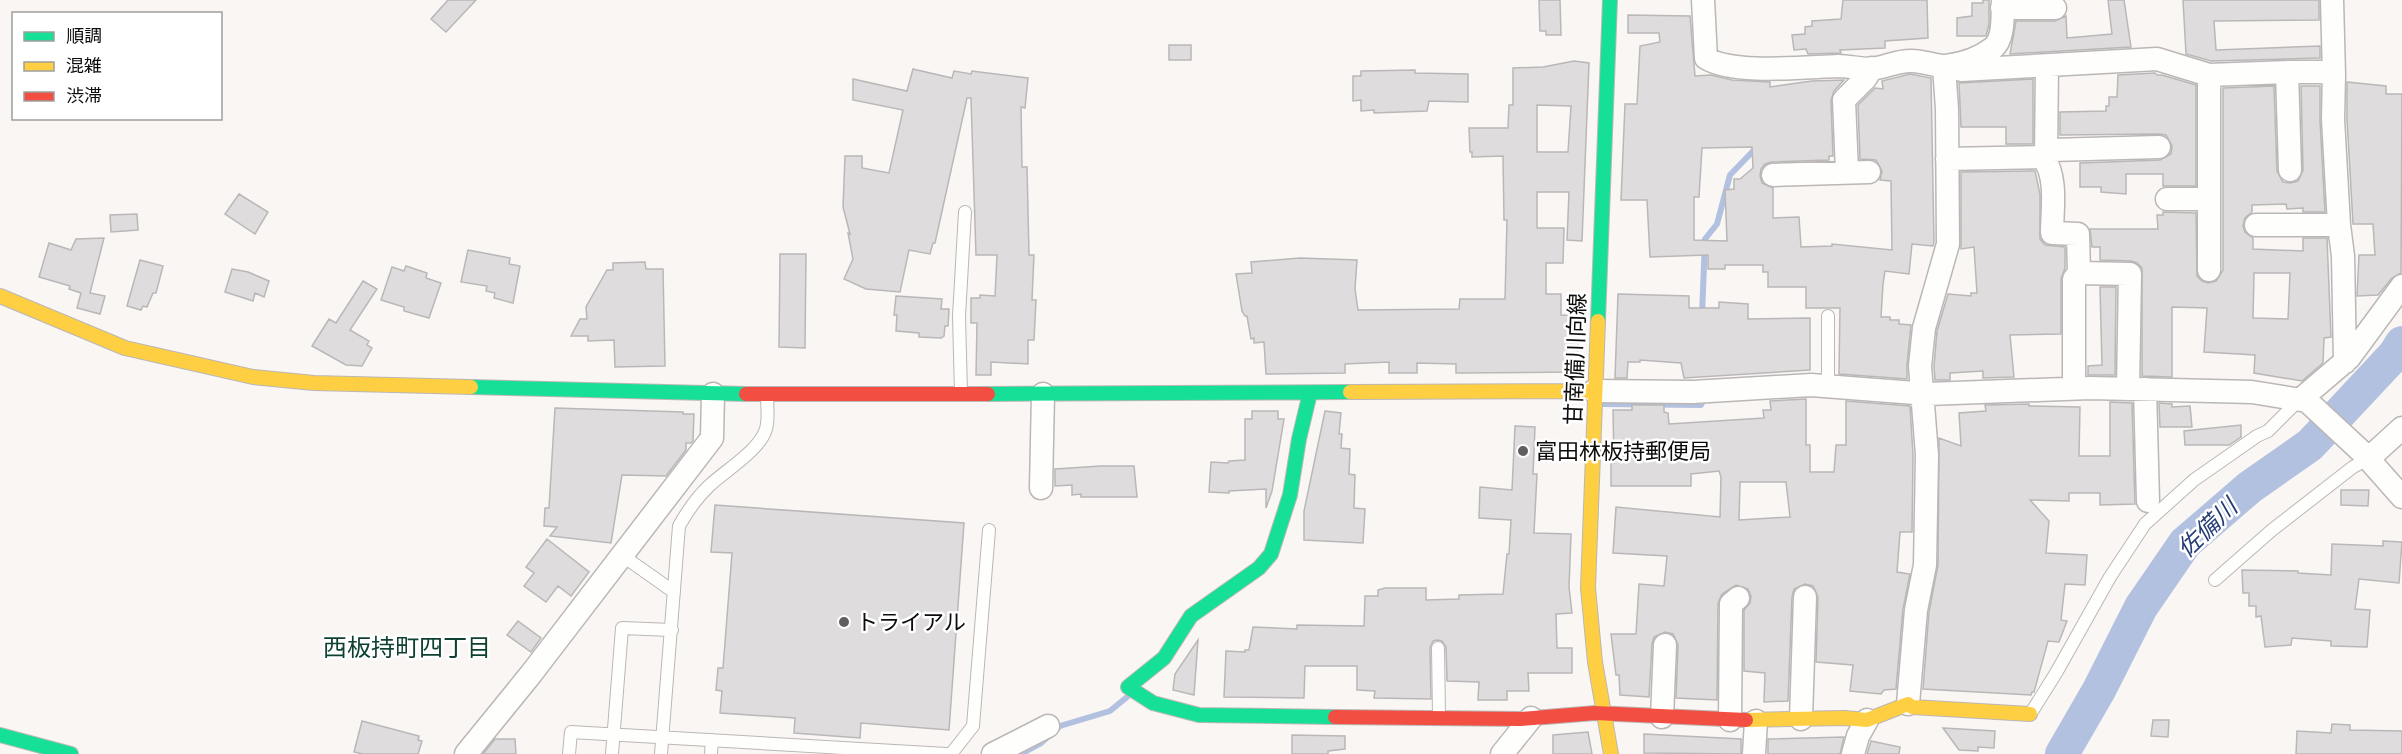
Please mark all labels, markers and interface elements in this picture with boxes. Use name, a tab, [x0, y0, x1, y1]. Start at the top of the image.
legend	[12, 12, 222, 120]
text: 順調	[66, 23, 102, 49]
text: 混雑	[66, 53, 102, 79]
text: 渋滞	[66, 83, 102, 109]
street label: 甘南備川向線	[1557, 292, 1593, 426]
place label: 富田林板持郵便局	[1535, 435, 1711, 467]
marker: 富田林板持郵便局	[1516, 444, 1530, 458]
water label: 佐備川	[2169, 488, 2247, 566]
place label: トライアル	[856, 606, 966, 638]
marker: トライアル	[837, 615, 851, 629]
district label: 西板持町四丁目	[323, 630, 491, 665]

